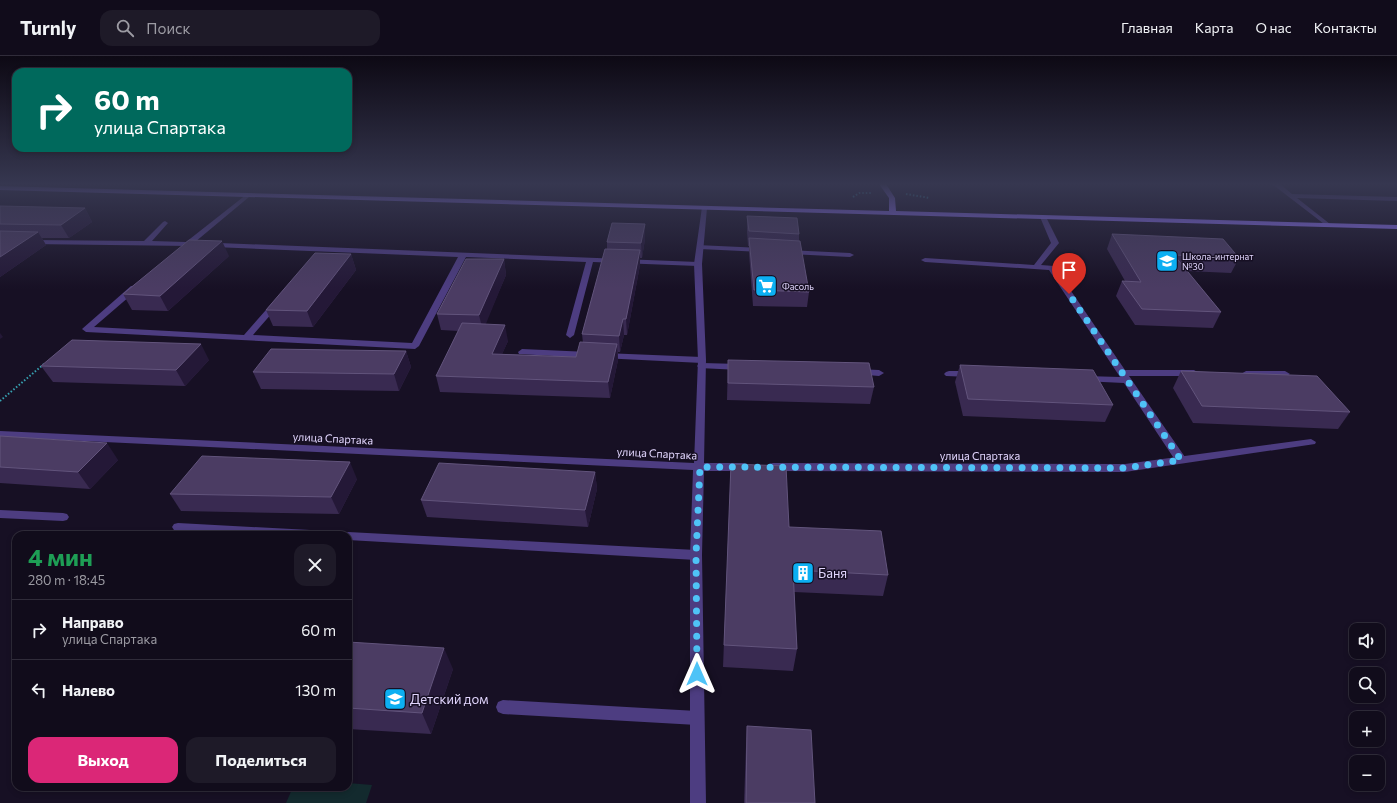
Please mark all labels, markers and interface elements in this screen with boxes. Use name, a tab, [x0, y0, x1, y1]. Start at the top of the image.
search box	[100, 10, 380, 46]
text: Turnly	[20, 16, 76, 39]
icon: search	[114, 17, 136, 39]
text: Поиск	[146, 19, 191, 37]
text: Главная	[1121, 19, 1173, 36]
text: Карта	[1195, 19, 1233, 36]
text: О нас	[1255, 19, 1292, 36]
text: Контакты	[1314, 19, 1377, 36]
text: 60 m	[94, 82, 160, 116]
icon: right	[28, 84, 80, 136]
text: улица Спартака	[94, 116, 226, 138]
school or university icon: Школа-интернат №30	[1154, 248, 1180, 274]
place label: Школа-интернат №30	[1182, 251, 1254, 272]
pin	[1052, 253, 1086, 294]
icon: arrive	[1058, 259, 1080, 281]
supermarket icon: Фасоль	[753, 273, 779, 299]
place label: Фасоль	[782, 281, 814, 292]
street label: улица Спартака	[292, 429, 374, 447]
street label: улица Спартака	[616, 444, 698, 462]
street label: улица Спартака	[940, 449, 1020, 462]
text: 4 мин	[28, 542, 93, 571]
button: close	[294, 544, 336, 586]
building icon: Баня	[790, 560, 816, 586]
place label: Баня	[818, 565, 847, 581]
text: 280 m · 18:45	[28, 572, 105, 588]
text: Направо	[62, 613, 124, 631]
icon: right	[28, 619, 50, 641]
text: 60 m	[301, 621, 336, 639]
map controls	[1349, 623, 1385, 791]
button: sound	[1349, 623, 1385, 659]
text: улица Спартака	[62, 631, 157, 647]
position arrow	[676, 653, 718, 695]
button: search	[1349, 667, 1385, 703]
icon: left	[28, 679, 50, 701]
text: Налево	[62, 681, 115, 699]
text: 130 m	[295, 681, 336, 699]
school or university icon: Детский дом	[382, 686, 408, 712]
place label: Детский дом	[410, 691, 488, 707]
button: +	[1349, 711, 1385, 747]
button: Выход	[28, 737, 178, 783]
button: Поделиться	[186, 737, 336, 783]
button: −	[1349, 755, 1385, 791]

